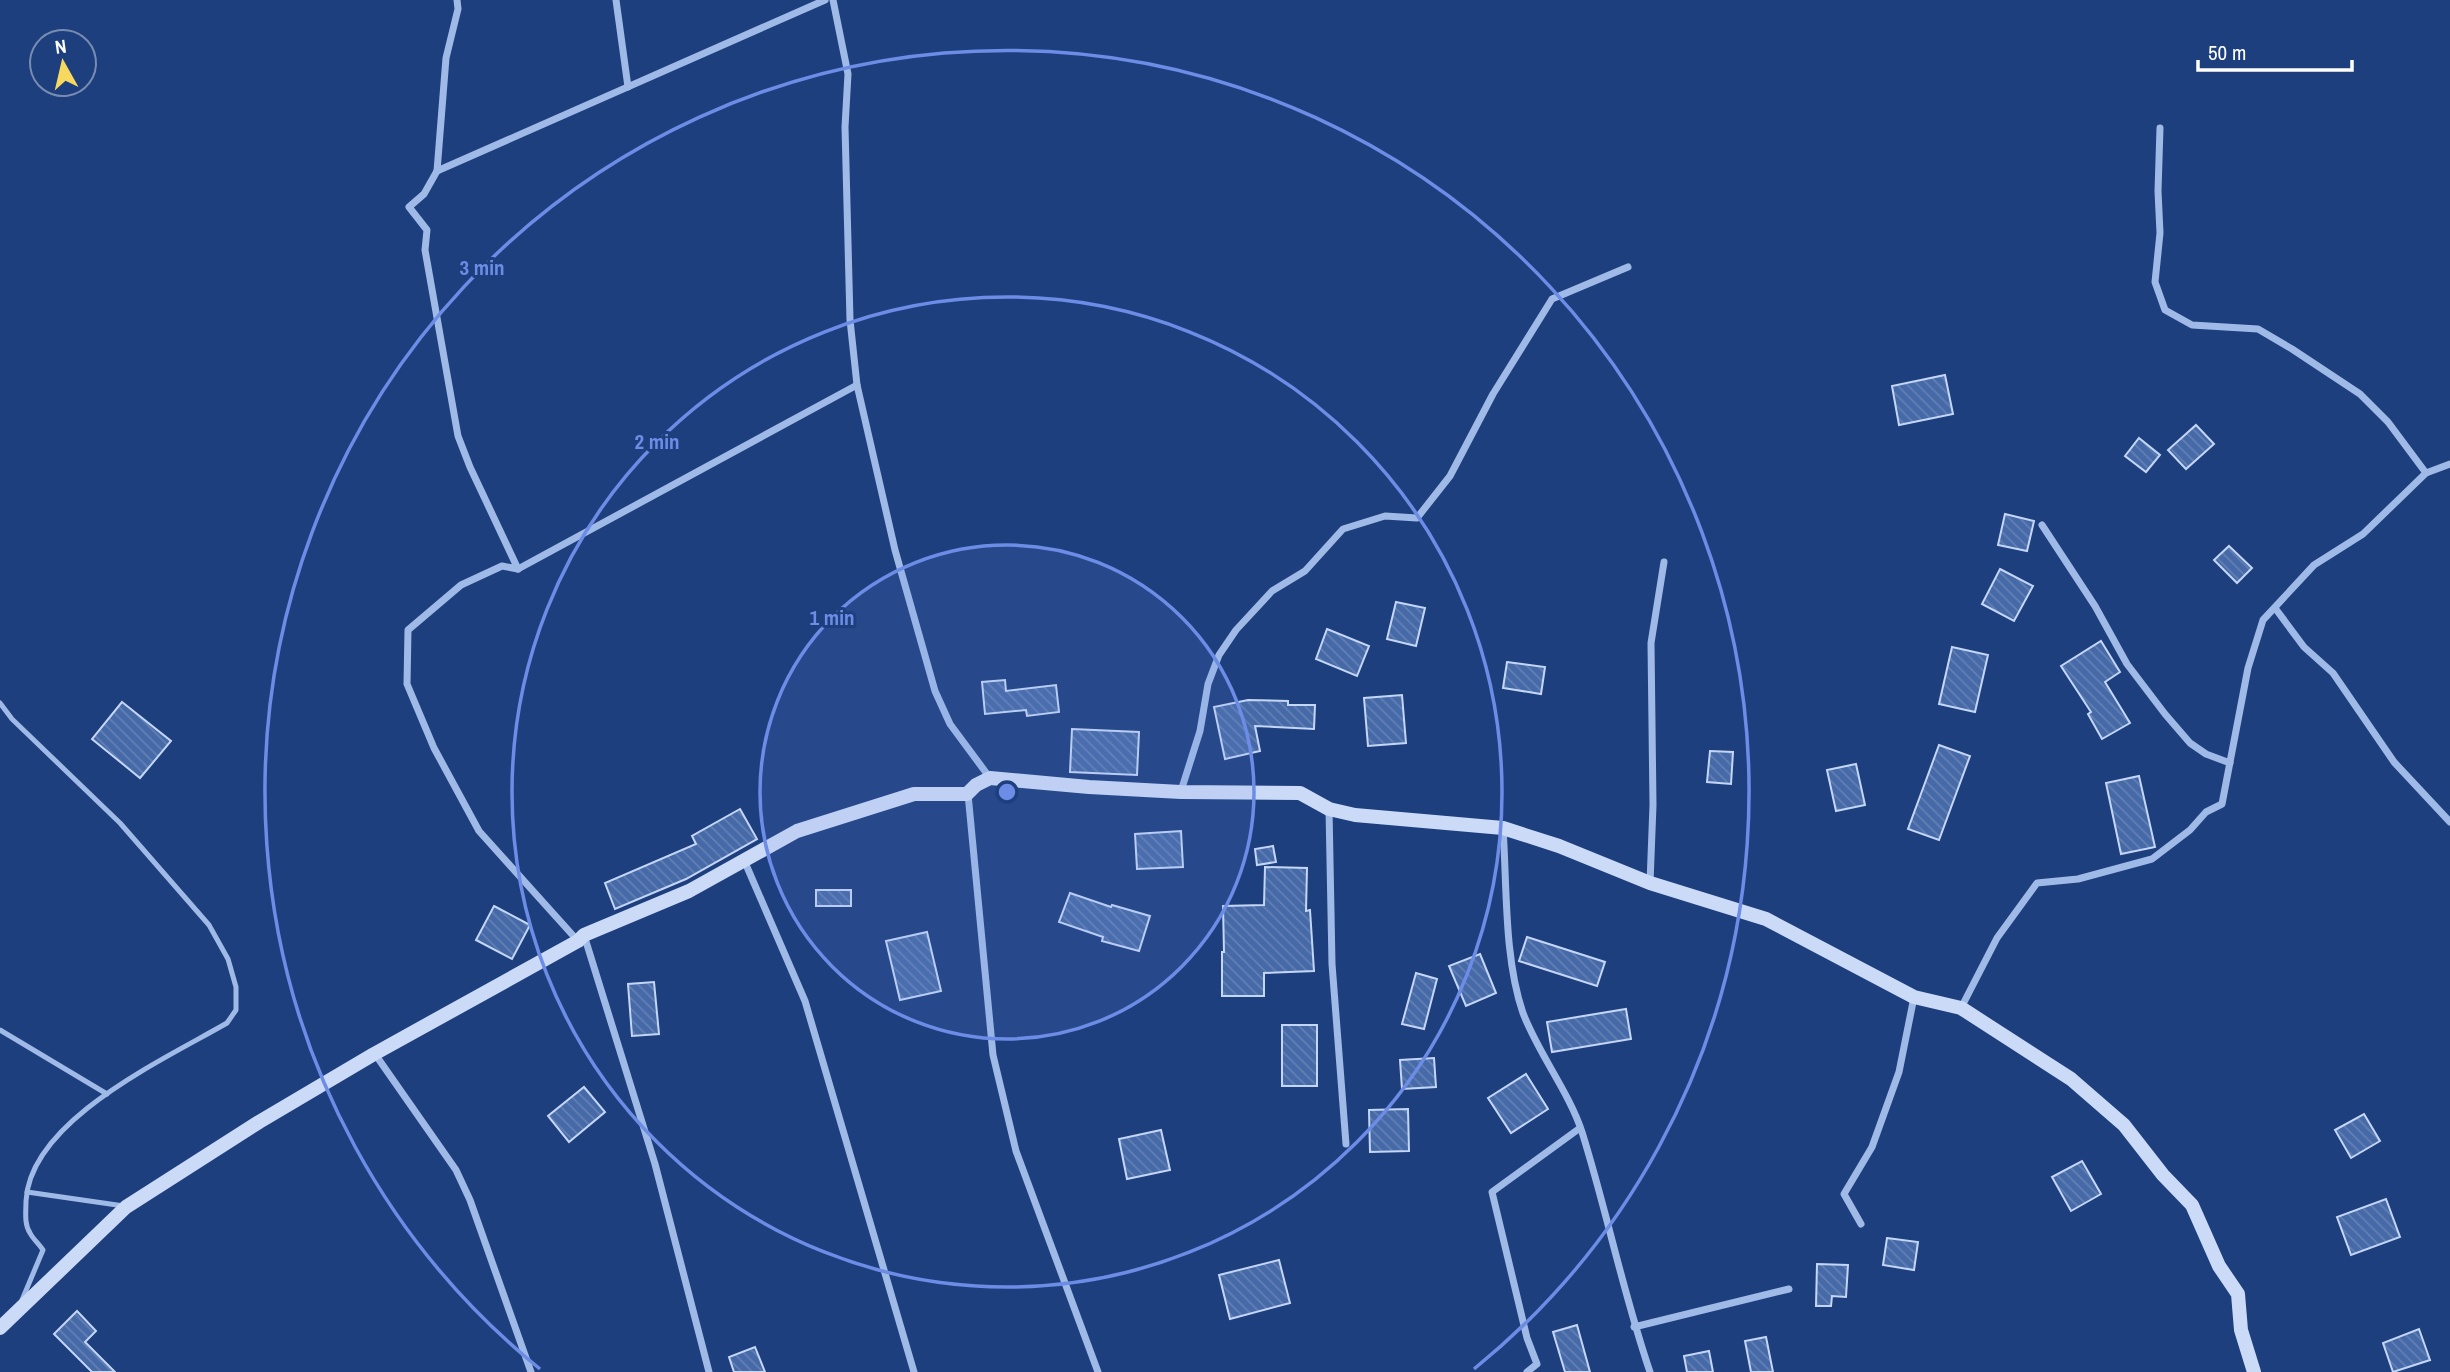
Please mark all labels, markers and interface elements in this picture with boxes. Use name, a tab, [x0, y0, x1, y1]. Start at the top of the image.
north arrow	[28, 28, 98, 98]
scale bar	[2198, 28, 2352, 72]
text: N	[53, 33, 68, 60]
text: 50 m	[2208, 38, 2246, 67]
text: 3 min	[460, 253, 504, 282]
text: 2 min	[635, 427, 679, 456]
text: 1 min	[810, 603, 854, 632]
centre of rings	[995, 780, 1019, 804]

